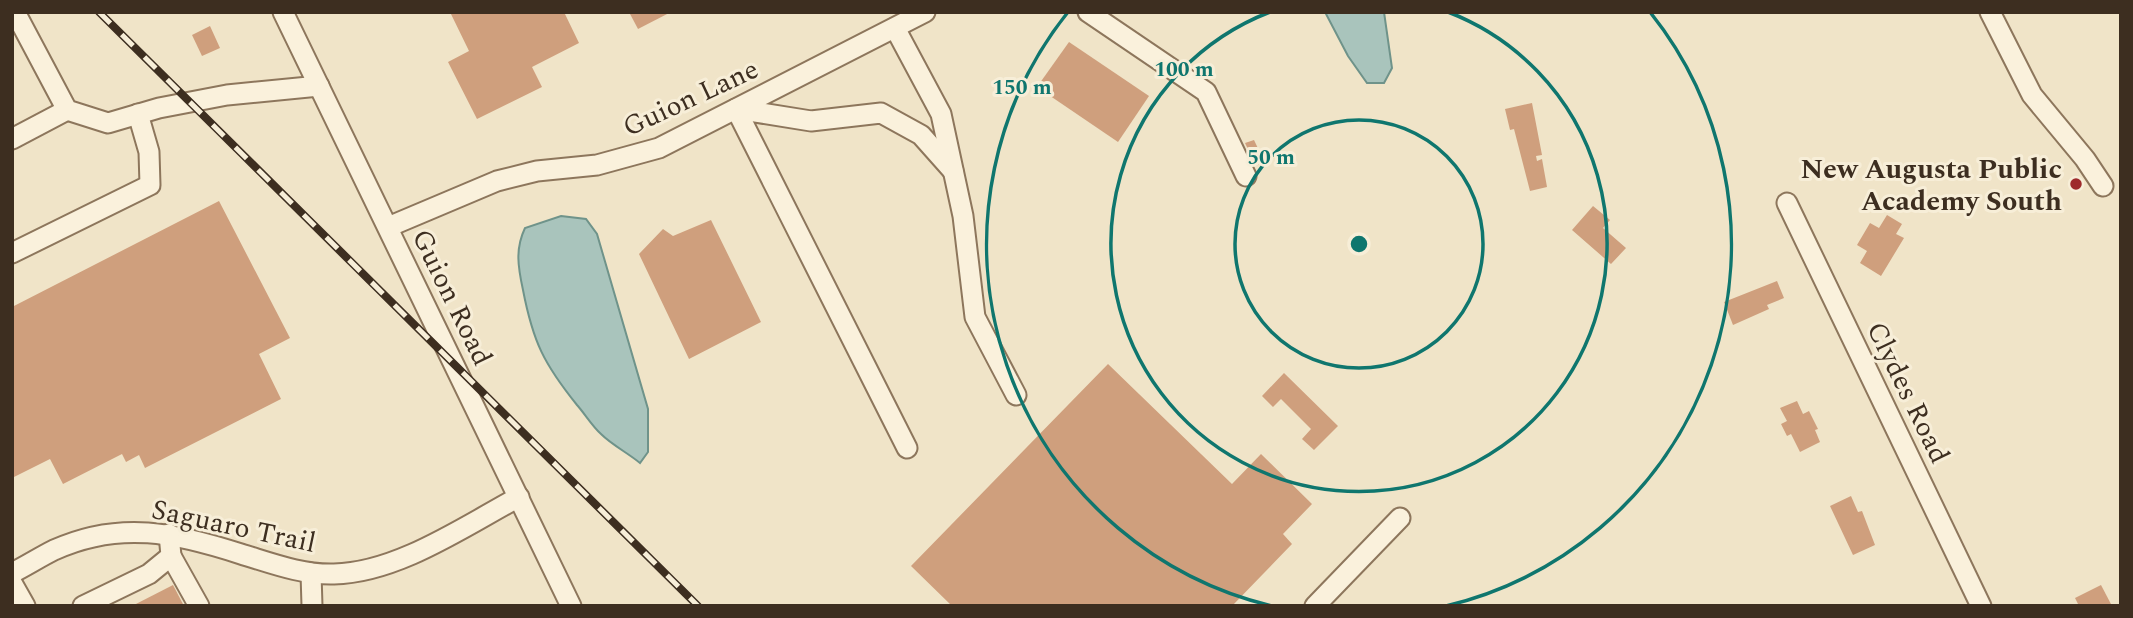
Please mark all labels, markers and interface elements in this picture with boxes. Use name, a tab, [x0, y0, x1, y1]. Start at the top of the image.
street label: Guion Lane	[616, 48, 766, 149]
text: 100 m	[1154, 54, 1214, 86]
text: 150 m	[992, 72, 1052, 104]
text: 50 m	[1247, 142, 1295, 174]
place label: New Augusta Public Academy South	[1800, 148, 2062, 223]
marker: New Augusta Public Academy South	[2068, 176, 2084, 192]
street label: Guion Road	[400, 222, 503, 373]
centre of rings	[1347, 232, 1371, 256]
street label: Clydes Road	[1855, 314, 1961, 471]
street label: Saguaro Trail	[148, 488, 320, 565]

